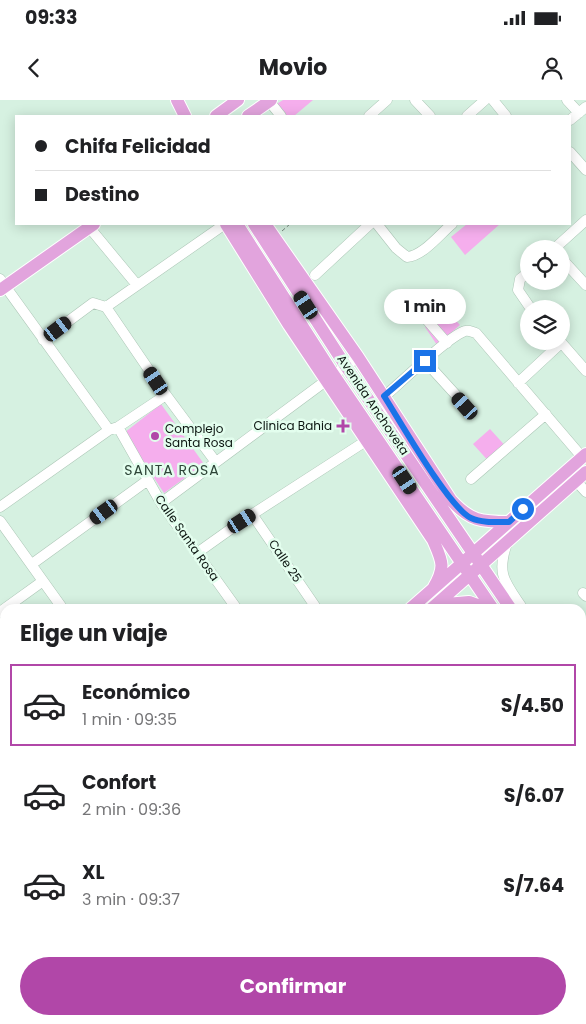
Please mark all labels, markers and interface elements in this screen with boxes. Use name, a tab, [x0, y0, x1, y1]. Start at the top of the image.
text: 09:33	[25, 4, 77, 31]
text: Movio	[259, 52, 327, 83]
icon: back	[20, 54, 48, 82]
icon: person	[538, 54, 566, 82]
text: Chifa Felicidad	[65, 133, 211, 160]
text: Destino	[65, 181, 139, 208]
map controls	[520, 240, 570, 350]
button: locate	[520, 240, 570, 290]
car	[291, 288, 320, 322]
callout: 1 min	[384, 288, 466, 324]
text: 1 min	[404, 295, 446, 318]
button: layers	[520, 300, 570, 350]
car	[41, 314, 74, 344]
route end	[414, 350, 436, 372]
street label: Avenida Anchoveta	[334, 351, 413, 458]
car	[141, 364, 170, 398]
car	[449, 390, 480, 422]
place label: Clinica Bahia	[253, 417, 332, 434]
marker: Clinica Bahia	[336, 419, 350, 433]
place label: Complejo Santa Rosa	[165, 420, 233, 451]
marker: Complejo Santa Rosa	[149, 430, 161, 442]
district label: SANTA ROSA	[124, 460, 220, 480]
car	[390, 463, 419, 497]
street label: Calle Santa Rosa	[151, 491, 224, 584]
car	[87, 497, 120, 527]
route start	[512, 498, 534, 520]
car	[225, 507, 258, 535]
street label: Calle 25	[265, 536, 306, 586]
text: Elige un viaje	[20, 618, 168, 649]
text: Económico	[82, 679, 190, 706]
icon: car	[22, 683, 67, 728]
text: S/4.50	[501, 692, 564, 719]
text: 1 min · 09:35	[82, 708, 177, 731]
text: Confort	[82, 769, 156, 796]
icon: car	[22, 773, 67, 818]
text: S/6.07	[504, 782, 564, 809]
text: 2 min · 09:36	[82, 798, 181, 821]
text: XL	[82, 859, 105, 886]
icon: car	[22, 863, 67, 908]
text: S/7.64	[503, 872, 564, 899]
text: 3 min · 09:37	[82, 888, 180, 911]
button: Confirmar	[20, 957, 566, 1015]

